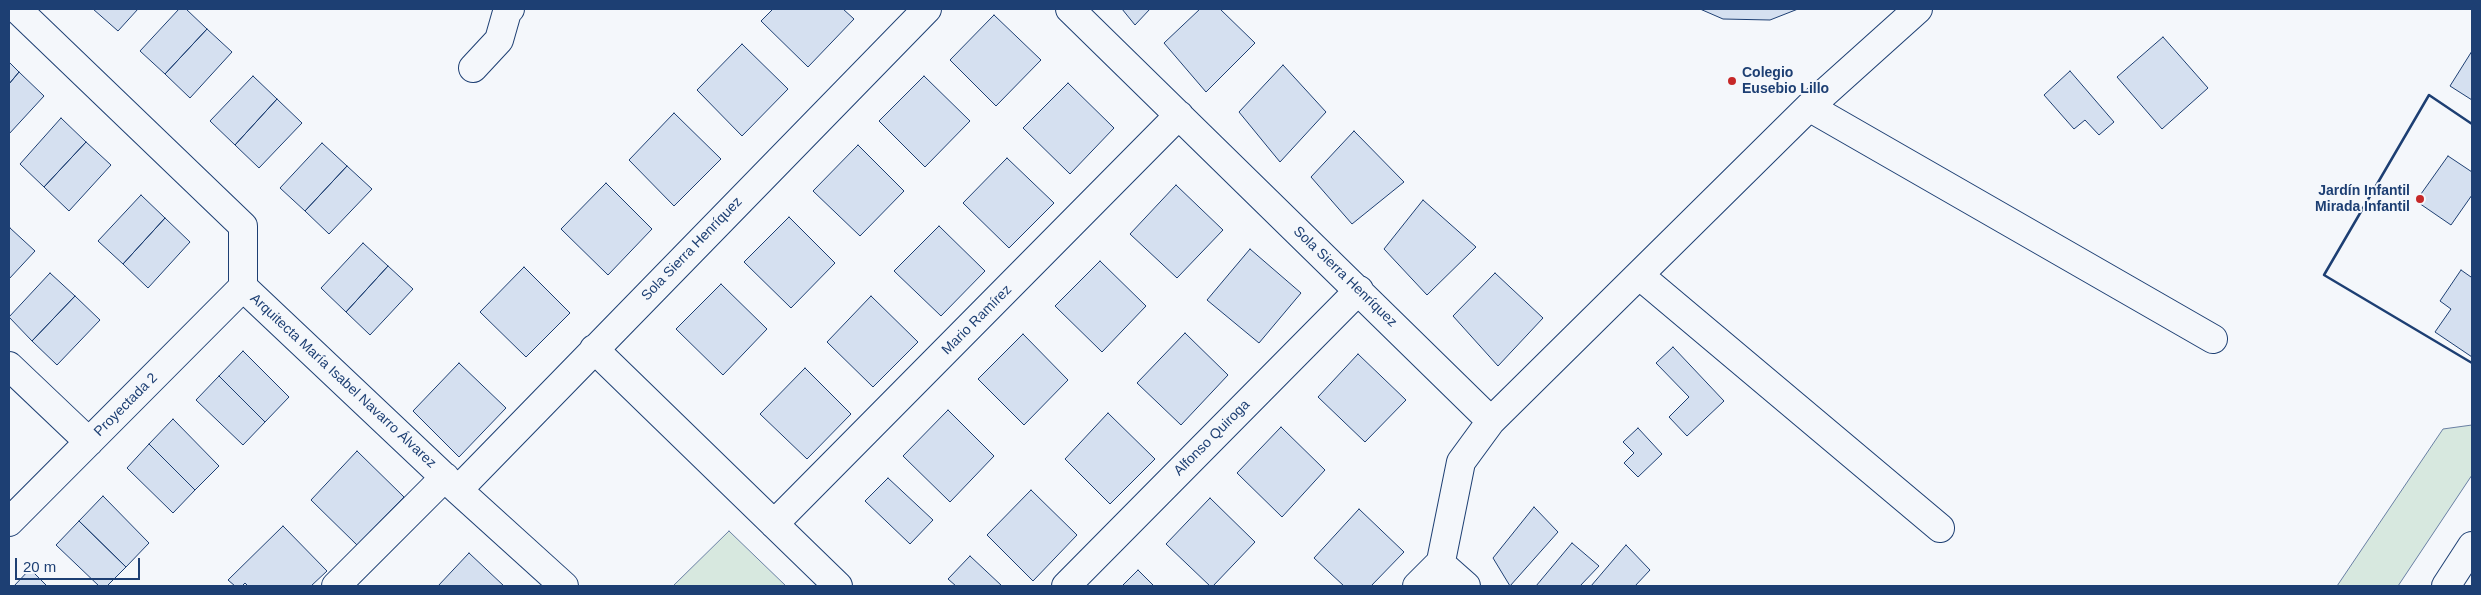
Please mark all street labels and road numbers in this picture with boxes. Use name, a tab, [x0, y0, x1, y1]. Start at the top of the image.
street label: Sola Sierra Henríquez	[638, 194, 746, 304]
street label: Sola Sierra Henríquez	[1290, 223, 1400, 331]
street label: Mario Ramírez	[939, 282, 1015, 358]
street label: Arquitecta María Isabel Navarro Álvarez	[247, 290, 439, 472]
street label: Proyectada 2	[91, 370, 161, 440]
street label: Alfonso Quiroga	[1171, 397, 1253, 479]

